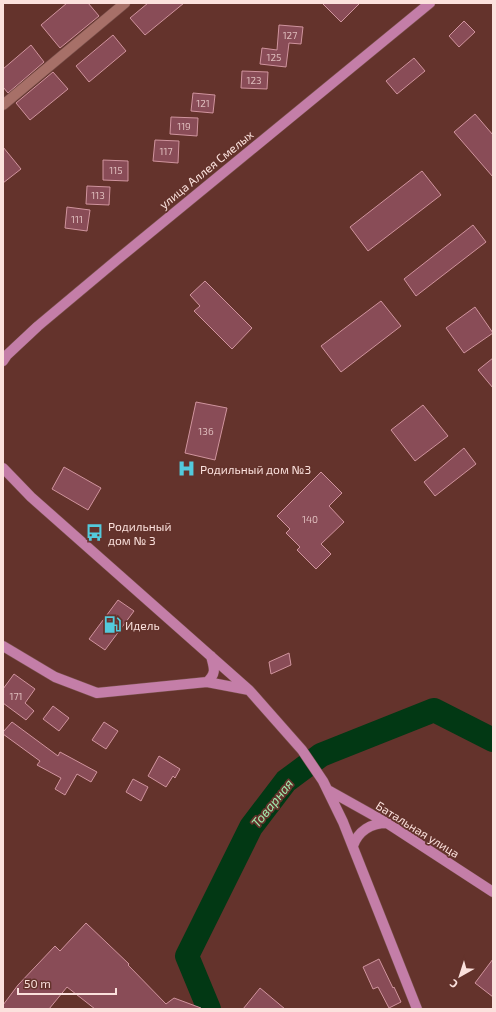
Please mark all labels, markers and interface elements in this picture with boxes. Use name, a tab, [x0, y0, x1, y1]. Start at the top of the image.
house number: 127	[283, 29, 297, 41]
house number: 125	[267, 51, 281, 63]
house number: 123	[246, 74, 262, 86]
house number: 121	[196, 97, 210, 109]
house number: 119	[177, 120, 191, 132]
street label: улица Аллея Смелых	[156, 126, 257, 212]
house number: 117	[159, 145, 173, 157]
house number: 115	[109, 164, 123, 176]
house number: 113	[91, 189, 105, 201]
house number: 111	[71, 213, 83, 225]
house number: 136	[198, 425, 214, 437]
hospital icon: Родильный дом №3	[177, 459, 197, 479]
place label: Родильный дом №3	[200, 462, 311, 476]
house number: 140	[302, 513, 318, 525]
place label: Родильный дом № 3	[108, 519, 171, 547]
bus stop icon: Родильный дом № 3	[85, 523, 105, 543]
fuel station icon: Идель	[102, 615, 122, 635]
place label: Идель	[125, 618, 160, 632]
house number: 171	[9, 690, 23, 702]
water label: Товарная	[248, 776, 296, 830]
street label: Батальная улица	[373, 798, 462, 861]
north arrow	[440, 956, 480, 996]
scale bar	[18, 970, 116, 996]
text: 50 m	[24, 976, 51, 990]
text: С	[446, 977, 460, 991]

